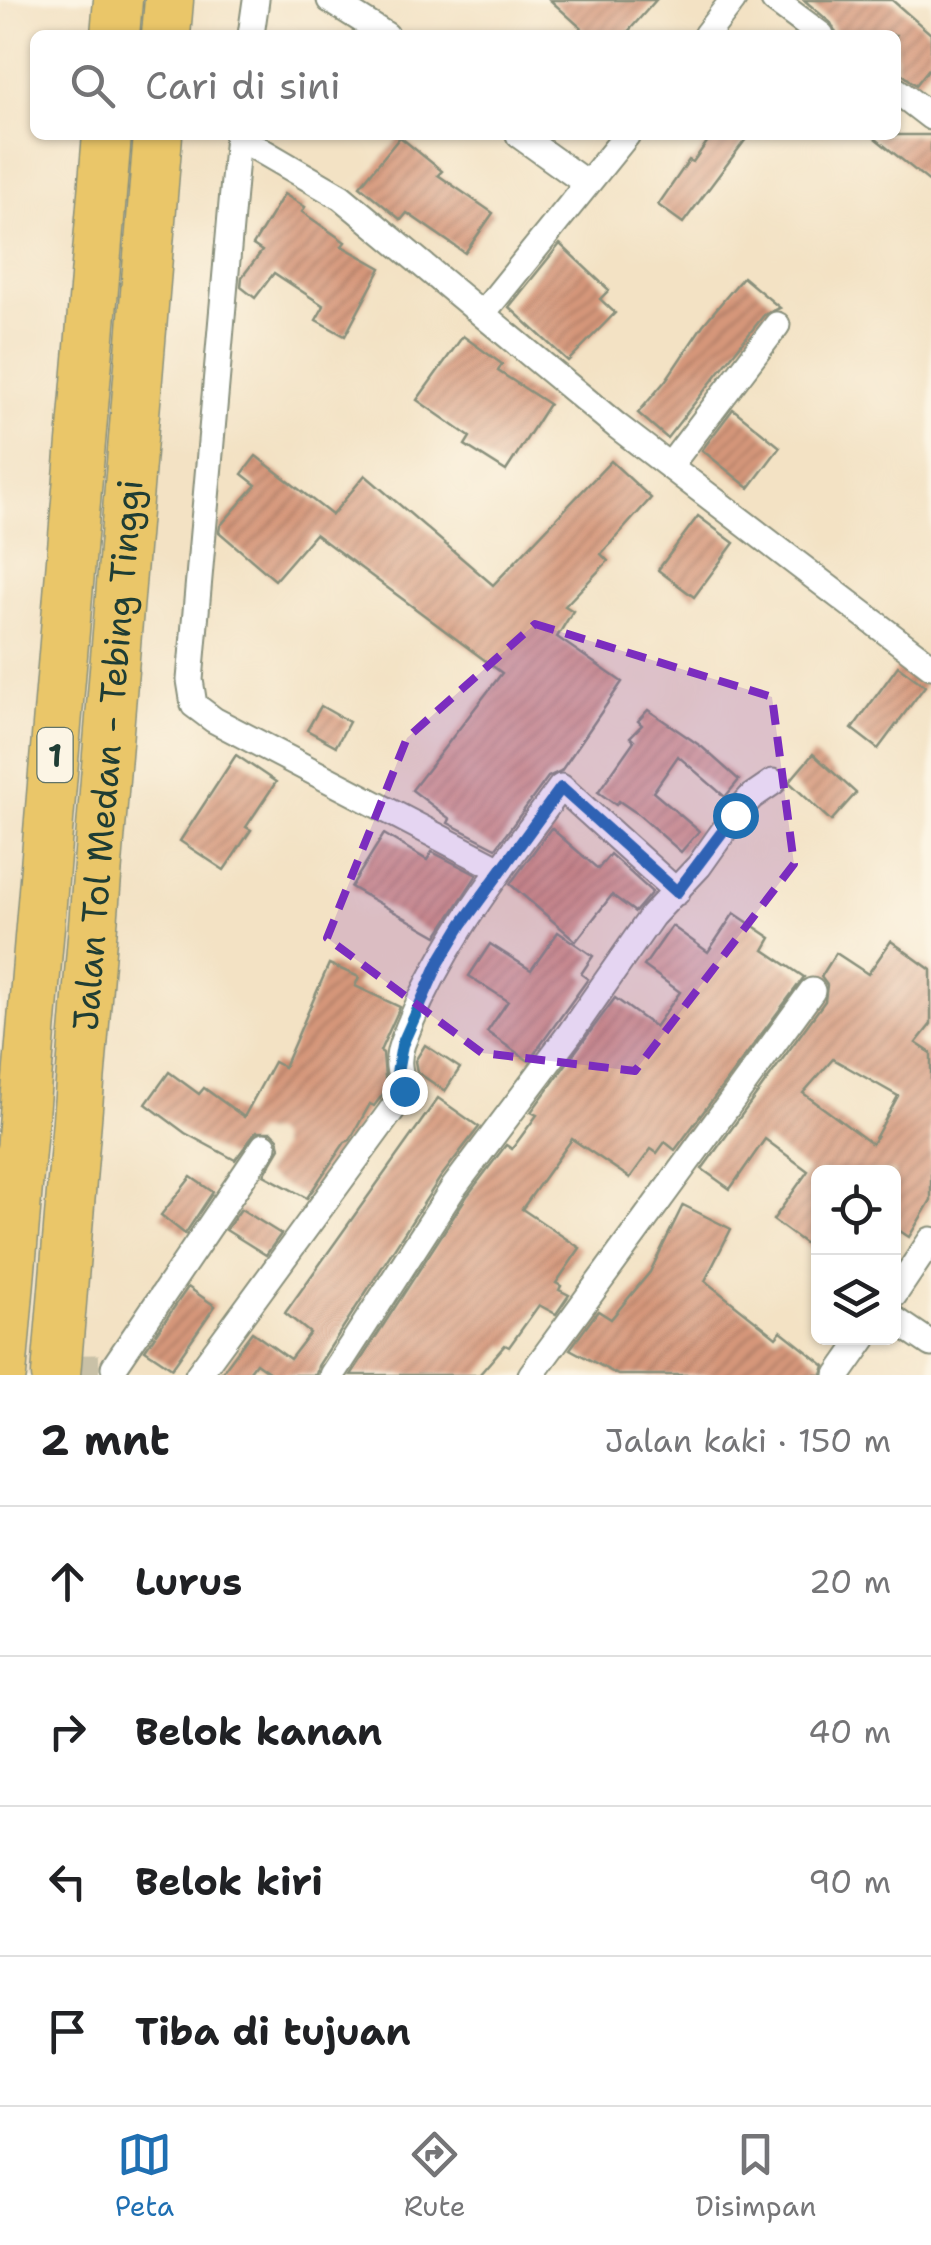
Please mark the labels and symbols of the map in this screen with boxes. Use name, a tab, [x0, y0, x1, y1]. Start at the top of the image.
street label: Jalan Tol Medan - Tebing Tinggi	[61, 478, 153, 1033]
road number: 1	[38, 728, 72, 782]
route start	[713, 793, 759, 839]
route end	[382, 1069, 428, 1115]

